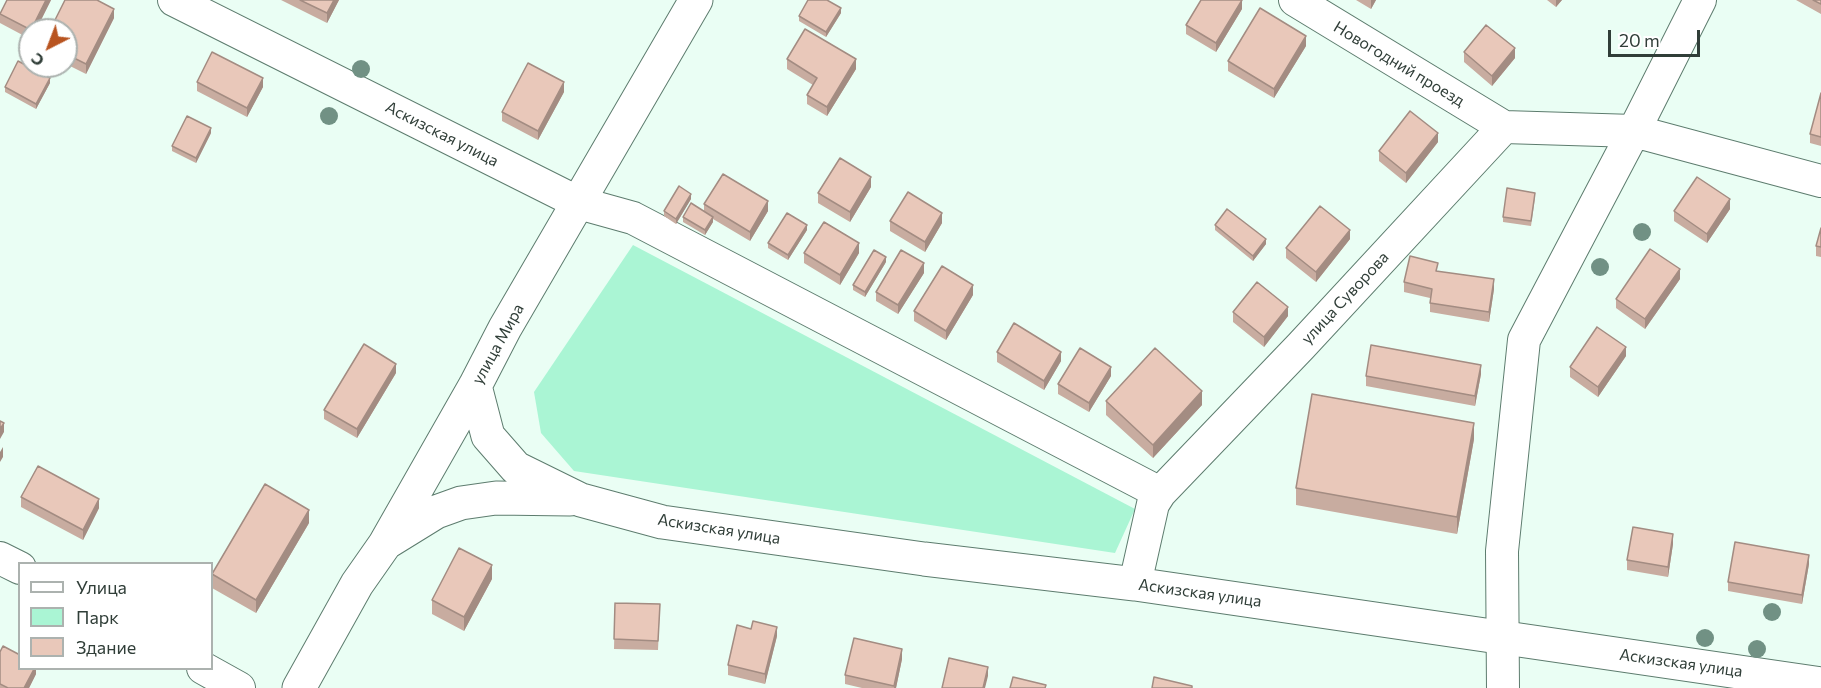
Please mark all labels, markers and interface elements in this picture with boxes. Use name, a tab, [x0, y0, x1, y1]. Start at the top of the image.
street label: Новогодний проезд	[1330, 17, 1468, 111]
north arrow	[18, 18, 78, 78]
scale bar	[1611, 18, 1702, 56]
text: 20 m	[1619, 29, 1660, 51]
text: С	[27, 50, 47, 71]
street label: Аскизская улица	[382, 97, 502, 171]
street label: улица Суворова	[1297, 248, 1393, 348]
street label: улица Мира	[468, 300, 528, 388]
street label: Аскизская улица	[656, 510, 782, 548]
legend	[18, 562, 213, 670]
street label: Аскизская улица	[1137, 575, 1263, 611]
text: Улица	[76, 576, 127, 598]
text: Парк	[76, 606, 119, 628]
text: Здание	[76, 636, 136, 658]
street label: Аскизская улица	[1618, 645, 1744, 681]

